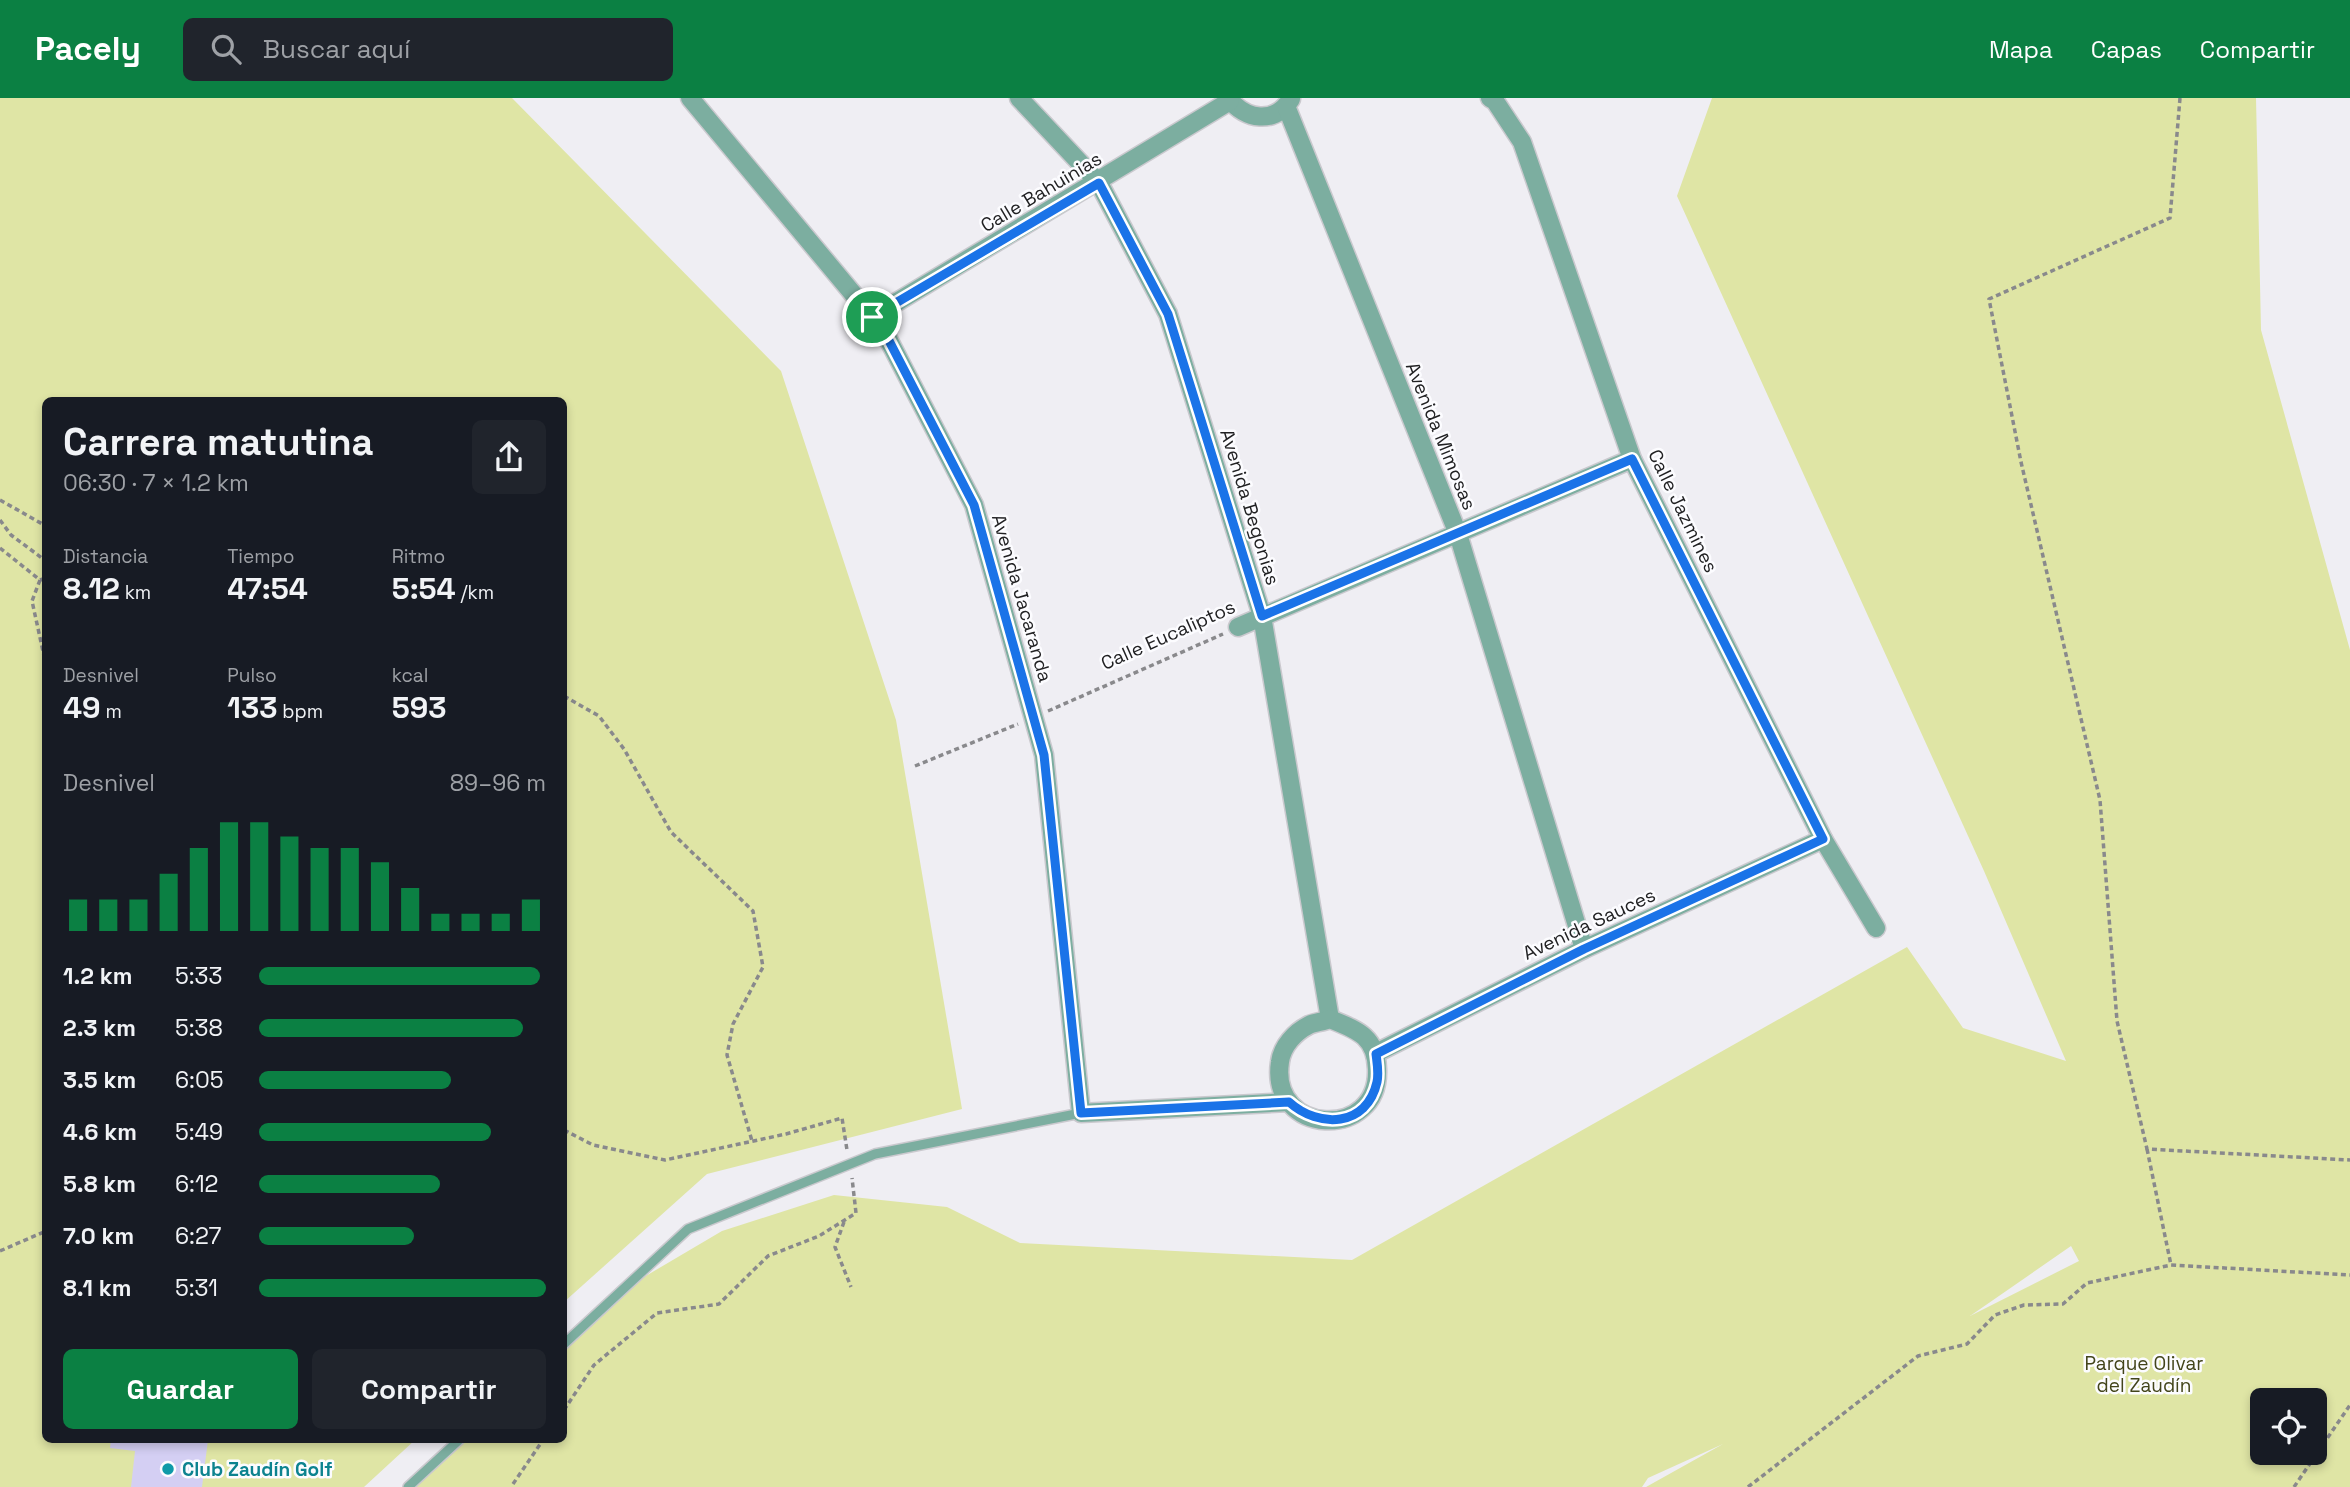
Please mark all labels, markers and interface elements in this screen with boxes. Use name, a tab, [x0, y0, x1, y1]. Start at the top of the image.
search box	[183, 18, 673, 81]
text: Pacely	[35, 28, 141, 70]
icon: search	[207, 30, 245, 68]
text: Buscar aquí	[263, 32, 410, 66]
text: Mapa	[1989, 34, 2053, 65]
text: Capas	[2091, 34, 2162, 65]
text: Compartir	[2200, 34, 2315, 65]
street label: Calle Bahuinias	[976, 146, 1106, 238]
pin	[842, 287, 902, 347]
icon: arrive	[853, 298, 891, 336]
street label: Avenida Mimosas	[1400, 359, 1482, 513]
text: Carrera matutina	[63, 418, 374, 466]
button: share	[472, 420, 546, 494]
street label: Avenida Begonias	[1214, 426, 1286, 588]
street label: Calle Jazmines	[1642, 445, 1724, 577]
text: 06:30 · 7 × 1.2 km	[63, 468, 249, 498]
street label: Avenida Jacaranda	[986, 511, 1058, 685]
text: Distancia	[63, 544, 148, 569]
text: Tiempo	[227, 544, 295, 569]
text: Ritmo	[392, 544, 445, 569]
text: 8.12	[63, 569, 120, 608]
text: 47:54	[227, 569, 308, 608]
text: 5:54	[392, 569, 456, 608]
text: km	[120, 580, 151, 605]
text: /km	[456, 580, 494, 605]
street label: Calle Eucaliptos	[1097, 594, 1239, 676]
text: Desnivel	[63, 663, 139, 688]
text: Pulso	[227, 663, 277, 688]
text: kcal	[392, 663, 428, 688]
text: 49	[63, 688, 101, 727]
text: 133	[227, 688, 277, 727]
text: 593	[392, 688, 446, 727]
text: m	[101, 699, 122, 724]
text: bpm	[277, 699, 323, 724]
text: Desnivel	[63, 768, 155, 798]
text: 89–96 m	[450, 768, 546, 798]
street label: Avenida Sauces	[1519, 882, 1659, 966]
text: 1.2 km	[63, 961, 132, 991]
text: 5:33	[175, 961, 222, 991]
text: 2.3 km	[63, 1013, 136, 1043]
text: 5:38	[175, 1013, 223, 1043]
text: 3.5 km	[63, 1065, 136, 1095]
text: 6:05	[175, 1065, 223, 1095]
text: 4.6 km	[63, 1117, 137, 1147]
text: 5:49	[175, 1117, 223, 1147]
text: 5.8 km	[63, 1169, 136, 1199]
text: 6:12	[175, 1169, 218, 1199]
text: 7.0 km	[63, 1221, 134, 1251]
text: 6:27	[175, 1221, 222, 1251]
text: 8.1 km	[63, 1273, 131, 1303]
text: 5:31	[175, 1273, 218, 1303]
button: Guardar	[63, 1349, 298, 1429]
button: Compartir	[312, 1349, 546, 1429]
park label: Parque Olivar del Zaudín	[2085, 1351, 2204, 1398]
map controls	[2250, 1388, 2327, 1465]
button: locate	[2250, 1388, 2327, 1465]
place label: Club Zaudín Golf	[182, 1457, 333, 1482]
marker: Club Zaudín Golf	[160, 1461, 176, 1477]

